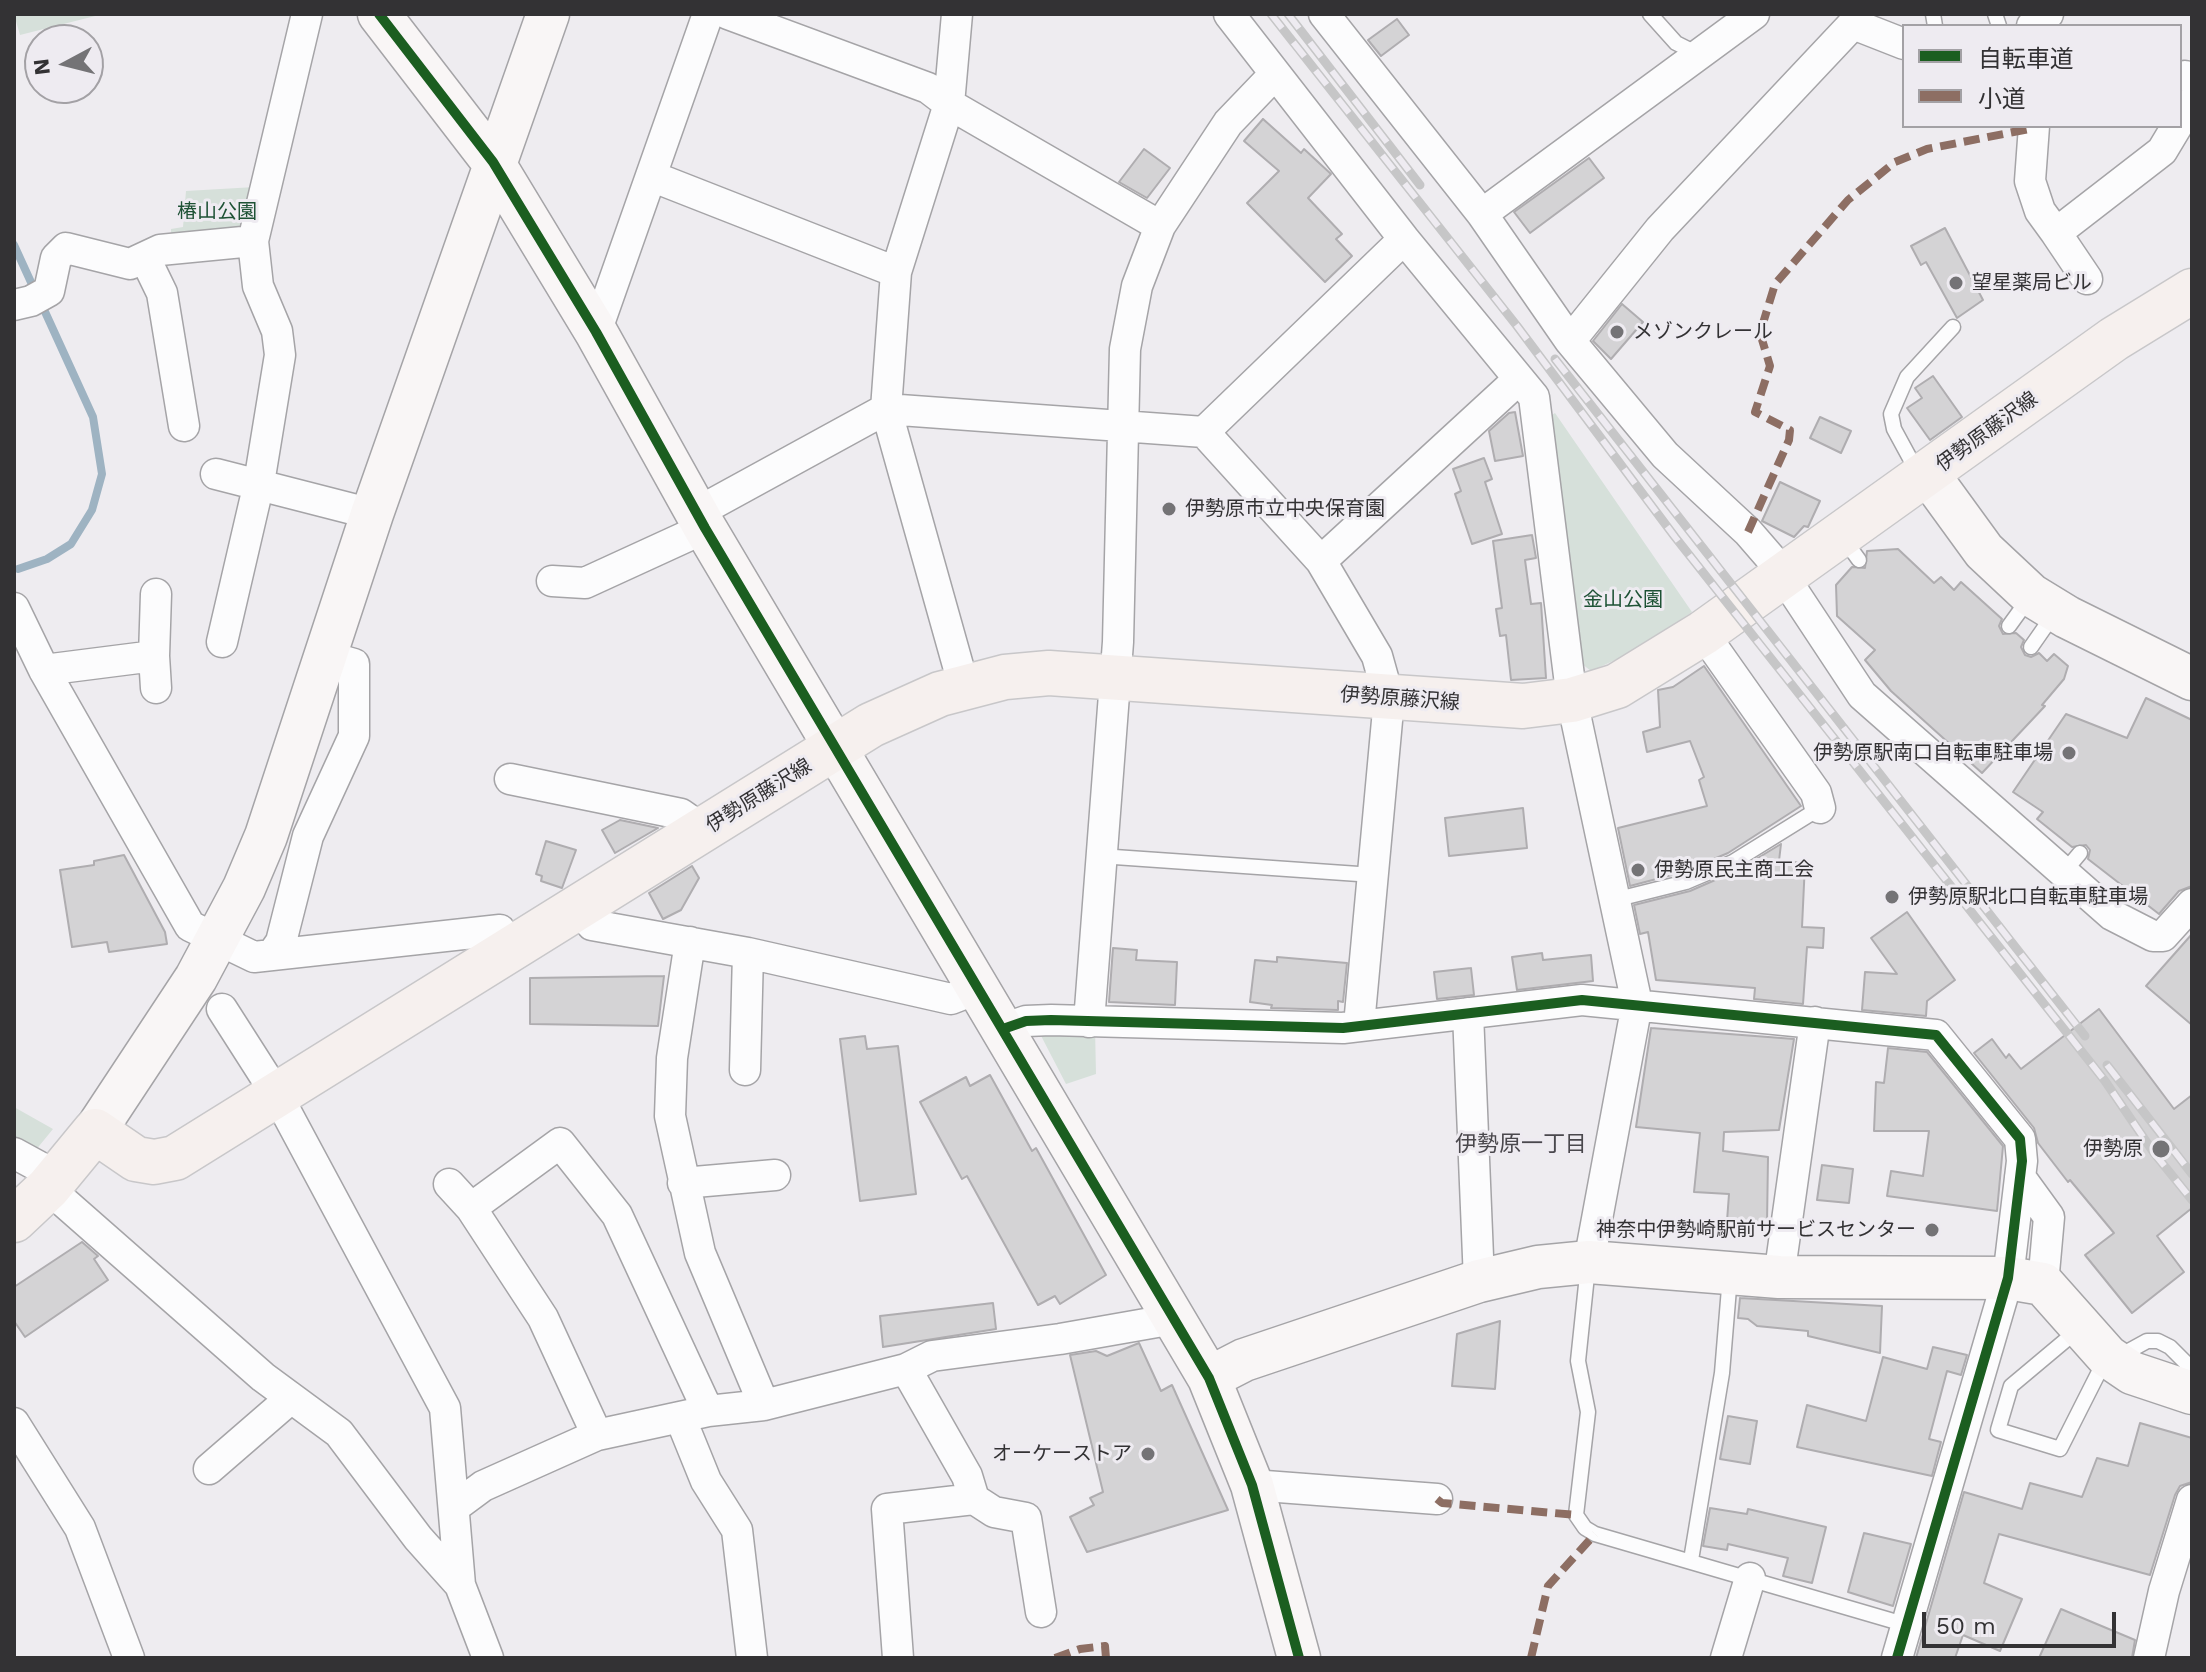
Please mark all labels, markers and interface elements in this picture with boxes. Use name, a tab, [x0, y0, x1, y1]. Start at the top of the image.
north arrow	[24, 24, 104, 104]
legend	[1902, 24, 2182, 128]
text: 自転車道	[1978, 45, 2074, 73]
text: N	[28, 57, 55, 76]
text: 小道	[1978, 85, 2026, 113]
park label: 椿山公園	[177, 200, 257, 224]
place label: 望星薬局ビル	[1972, 271, 2092, 295]
marker: 望星薬局ビル	[1947, 274, 1965, 292]
place label: メゾンクレール	[1633, 320, 1773, 344]
marker: メゾンクレール	[1608, 323, 1626, 341]
street label: 伊勢原藤沢線	[1931, 387, 2043, 477]
place label: 伊勢原市立中央保育園	[1185, 497, 1385, 521]
marker: 伊勢原市立中央保育園	[1160, 500, 1178, 518]
park label: 金山公園	[1583, 588, 1663, 612]
street label: 伊勢原藤沢線	[1339, 683, 1461, 715]
place label: 伊勢原駅南口自転車駐車場	[1813, 741, 2053, 765]
marker: 伊勢原駅南口自転車駐車場	[2060, 744, 2078, 762]
street label: 伊勢原藤沢線	[702, 754, 816, 838]
place label: 伊勢原民主商工会	[1654, 858, 1814, 882]
marker: 伊勢原民主商工会	[1629, 861, 1647, 879]
place label: 伊勢原駅北口自転車駐車場	[1908, 885, 2148, 909]
marker: 伊勢原駅北口自転車駐車場	[1883, 888, 1901, 906]
district label: 伊勢原一丁目	[1455, 1132, 1587, 1158]
place label: 伊勢原	[2083, 1137, 2143, 1161]
marker: 伊勢原	[2150, 1138, 2172, 1160]
place label: 神奈中伊勢崎駅前サービスセンター	[1596, 1218, 1916, 1242]
marker: 神奈中伊勢崎駅前サービスセンター	[1923, 1221, 1941, 1239]
place label: オーケーストア	[992, 1442, 1132, 1466]
marker: オーケーストア	[1139, 1445, 1157, 1463]
scale bar	[1926, 1596, 2120, 1646]
text: 50 m	[1936, 1612, 1996, 1640]

